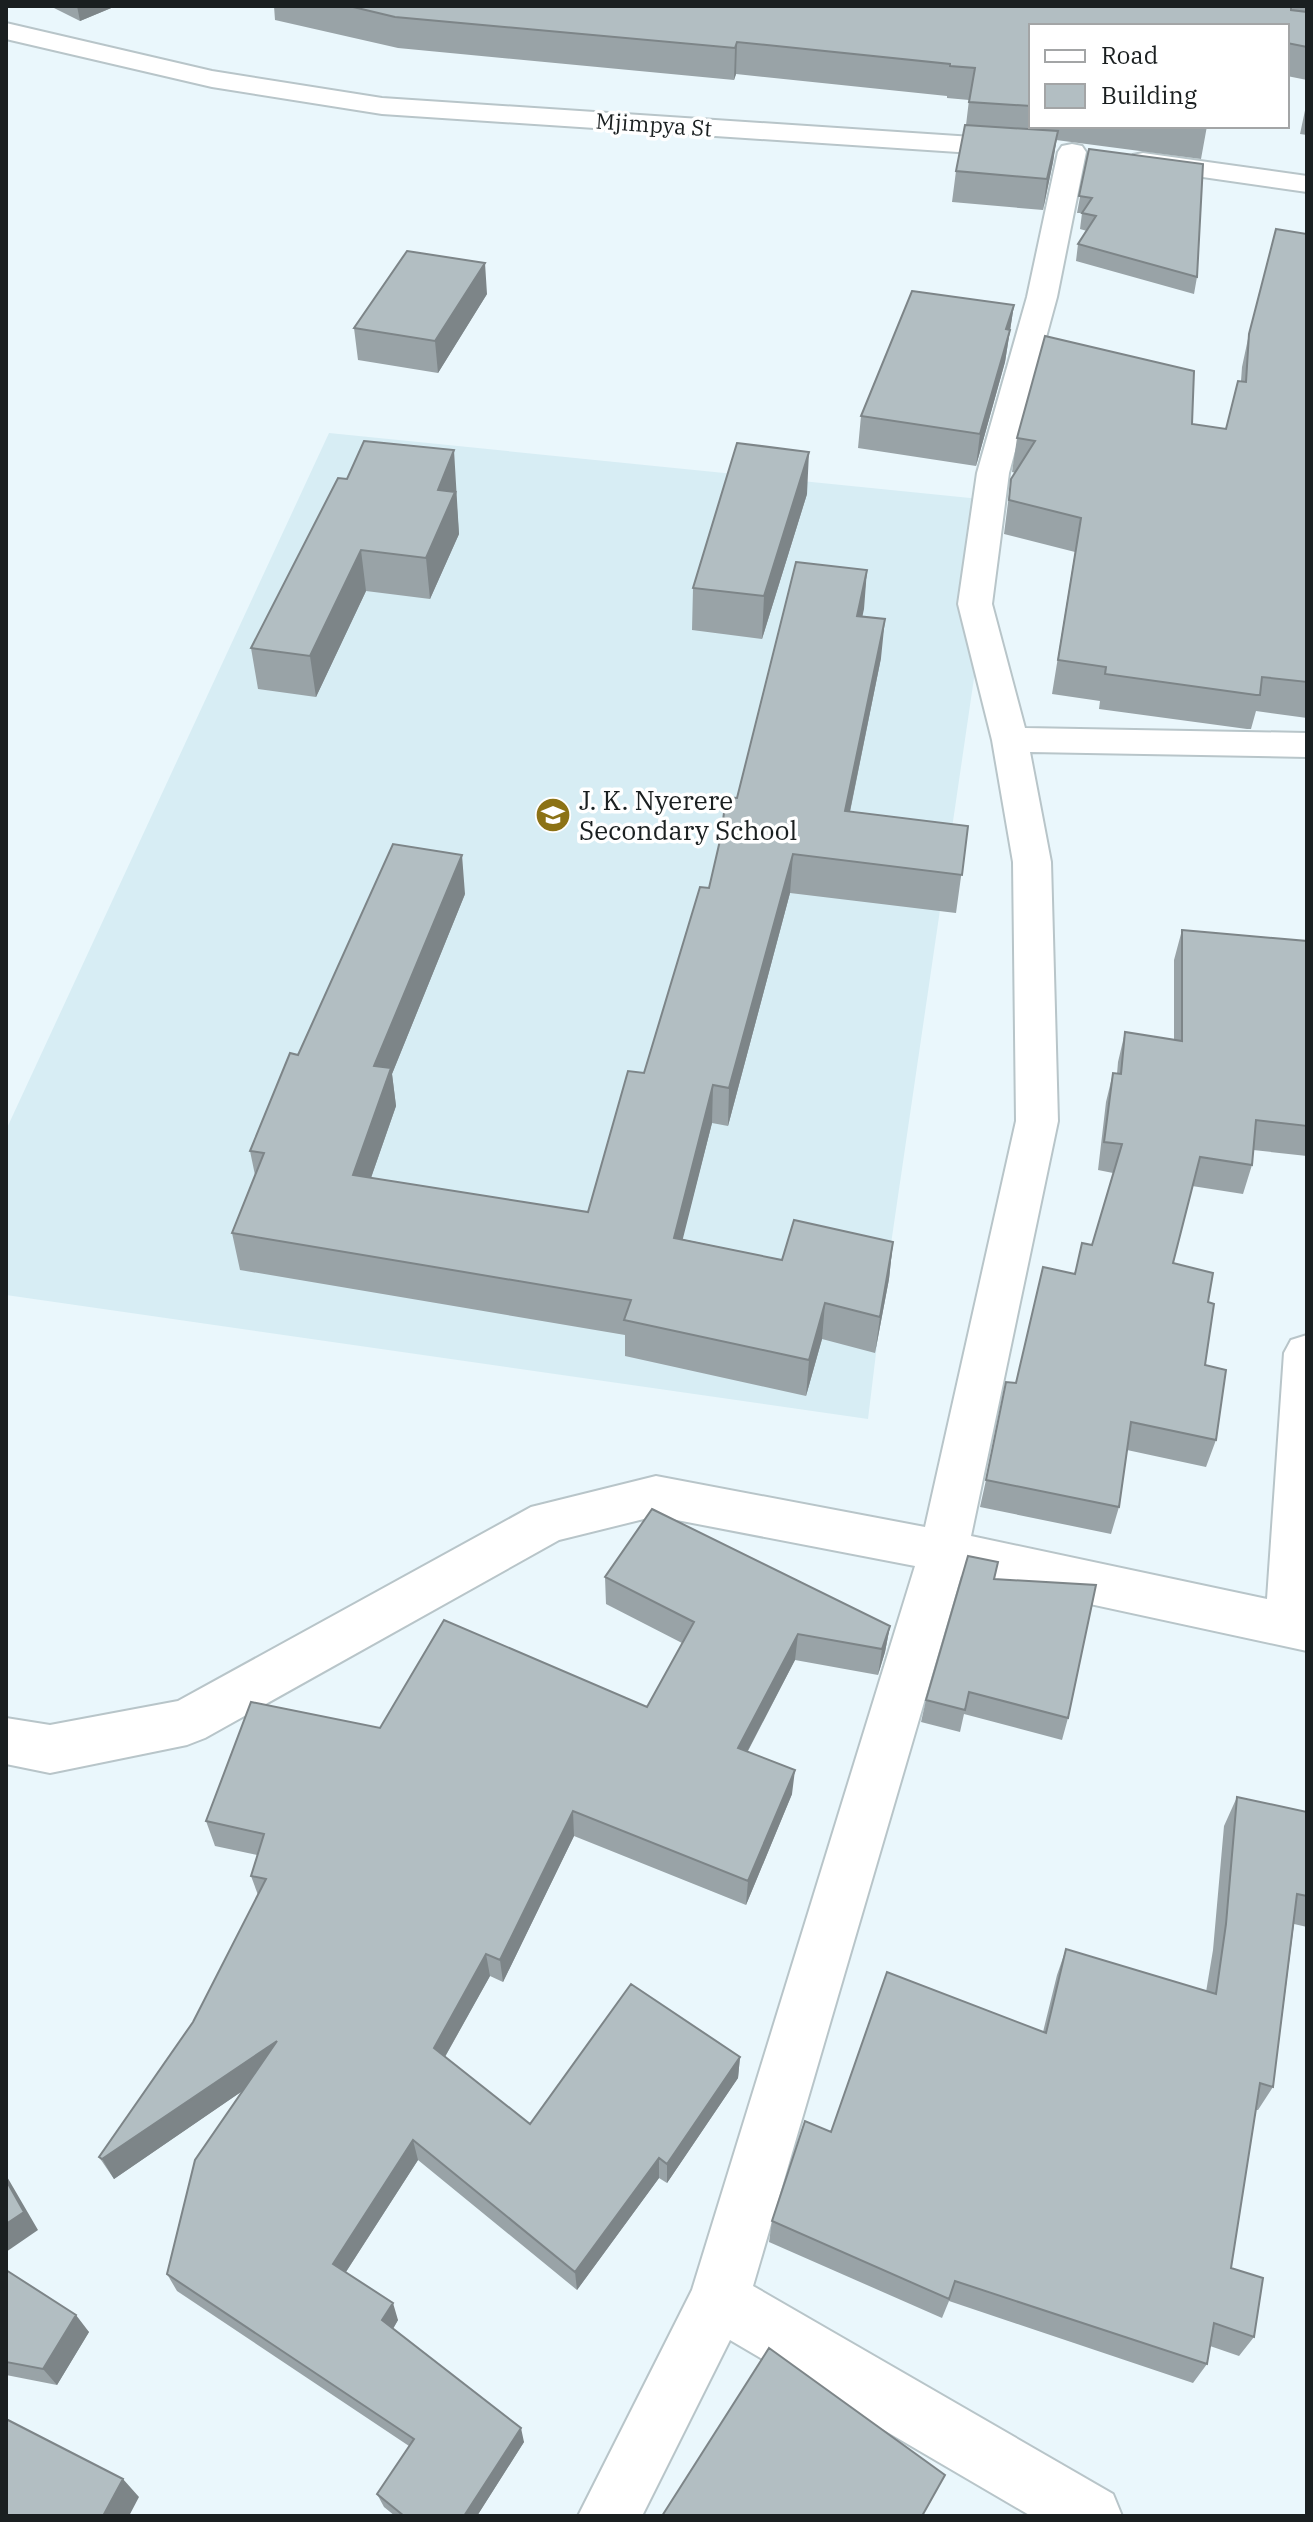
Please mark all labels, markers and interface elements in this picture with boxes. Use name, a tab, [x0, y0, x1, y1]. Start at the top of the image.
legend	[1029, 24, 1289, 128]
text: Road	[1101, 39, 1158, 71]
text: Building	[1101, 79, 1197, 111]
street label: Mjimpya St	[595, 105, 713, 143]
place label: J. K. Nyerere Secondary School	[579, 783, 797, 847]
school or university icon: J. K. Nyerere Secondary School	[534, 796, 572, 834]

